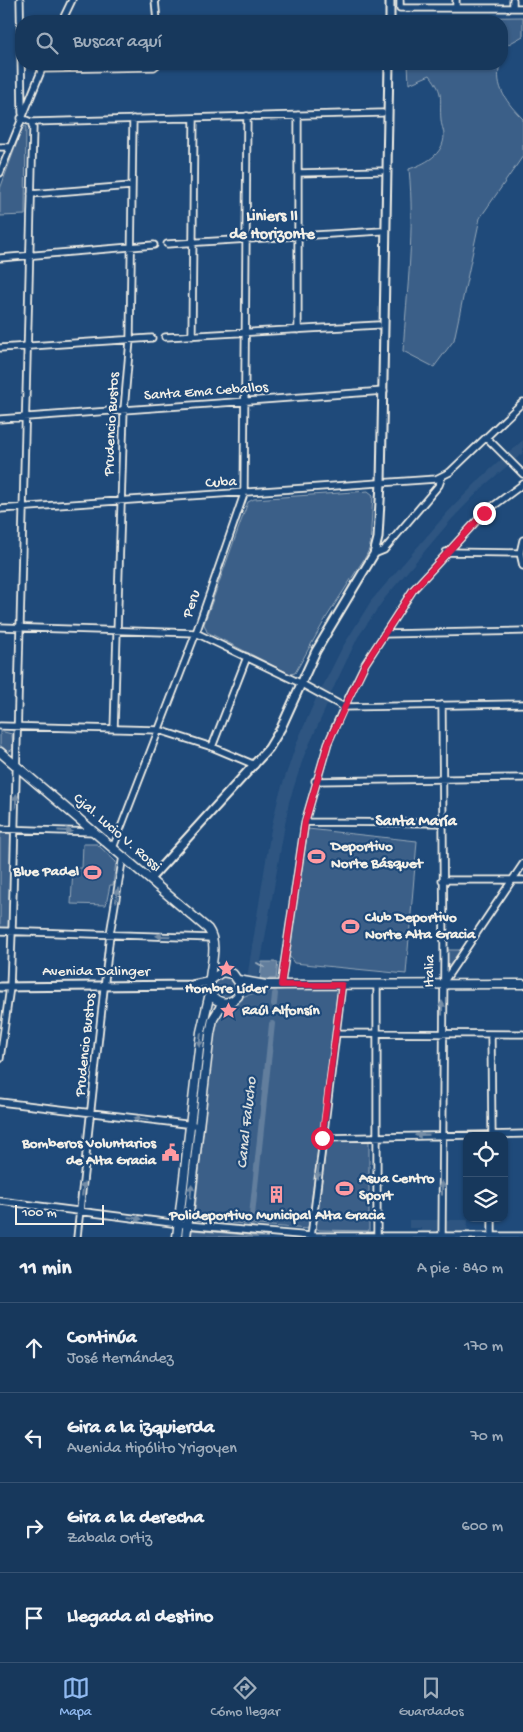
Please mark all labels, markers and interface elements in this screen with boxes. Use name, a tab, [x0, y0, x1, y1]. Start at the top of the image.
search box	[15, 15, 508, 70]
icon: search	[33, 29, 61, 57]
text: Buscar aquí	[73, 31, 162, 54]
district label: Liniers II de Horizonte	[229, 208, 316, 245]
street label: Prudencio Bustos	[100, 371, 124, 477]
street label: Santa Ema Ceballos	[143, 379, 269, 405]
street label: Cuba	[205, 473, 238, 493]
route end	[473, 502, 496, 525]
street label: Peru	[179, 588, 205, 621]
street label: Cjal. Lucio V. Rossi	[69, 790, 165, 876]
one-way arrow	[12, 792, 20, 808]
district label: Santa María	[375, 813, 458, 832]
one-way arrow	[57, 828, 73, 836]
place label: Deportivo Norte Básquet	[329, 838, 425, 873]
sports icon: Deportivo Norte Básquet	[307, 846, 327, 866]
sports icon: Blue Padel	[83, 862, 103, 882]
place label: Blue Padel	[12, 863, 80, 881]
one-way arrow	[113, 887, 121, 903]
place label: Club Deportivo Norte Alta Gracia	[364, 909, 476, 944]
sports icon: Club Deportivo Norte Alta Gracia	[341, 917, 361, 937]
one-way arrow	[155, 932, 171, 940]
street label: Italia	[421, 954, 439, 988]
place icon: Hombre Líder	[216, 958, 236, 978]
street label: Avenida Dalinger	[42, 963, 151, 981]
place label: Hombre Líder	[185, 980, 269, 998]
street label: Prudencio Bustos	[72, 992, 100, 1098]
one-way arrow	[438, 1000, 446, 1016]
place icon: Raúl Alfonsín	[218, 1001, 238, 1021]
place label: Raúl Alfonsín	[241, 1002, 321, 1020]
one-way arrow	[196, 1033, 204, 1049]
water label: Canal Falucho	[234, 1076, 262, 1170]
one-way arrow	[133, 1115, 149, 1123]
route start	[311, 1127, 334, 1150]
one-way arrow	[414, 1131, 430, 1139]
map controls	[463, 1132, 508, 1222]
button: locate	[463, 1132, 508, 1177]
place label: Bomberos Voluntarios de Alta Gracia	[21, 1135, 157, 1170]
public building icon: Bomberos Voluntarios de Alta Gracia	[160, 1143, 180, 1163]
one-way arrow	[314, 1164, 322, 1180]
place label: Asua Centro Sport	[358, 1170, 435, 1205]
button: layers	[463, 1177, 508, 1222]
sports icon: Asua Centro Sport	[335, 1178, 355, 1198]
one-way arrow	[79, 1180, 87, 1196]
one-way arrow	[438, 1180, 446, 1196]
one-way arrow	[187, 1183, 195, 1199]
building icon: Polideportivo Municipal Alta Gracia	[267, 1185, 287, 1205]
scale bar	[15, 1202, 104, 1225]
text: 100 m	[22, 1205, 57, 1222]
place label: Polideportivo Municipal Alta Gracia	[168, 1207, 385, 1225]
one-way arrow	[128, 1214, 144, 1222]
text: 11 min	[20, 1257, 71, 1282]
text: A pie · 840 m	[417, 1260, 503, 1279]
text: Continúa	[67, 1327, 137, 1350]
icon: ahead	[20, 1334, 48, 1362]
text: 170 m	[464, 1338, 503, 1357]
text: José Hernández	[67, 1350, 174, 1369]
text: Gira a la izquierda	[67, 1417, 214, 1440]
icon: left	[20, 1424, 48, 1452]
text: 70 m	[470, 1428, 503, 1447]
text: Avenida Hipólito Yrigoyen	[67, 1440, 237, 1459]
text: Gira a la derecha	[67, 1507, 204, 1530]
icon: right	[20, 1514, 48, 1542]
text: 600 m	[462, 1518, 503, 1537]
text: Zabala Ortiz	[67, 1530, 152, 1549]
icon: arrive	[20, 1604, 48, 1632]
text: Llegada al destino	[67, 1606, 213, 1629]
tab: Mapa	[59, 1674, 92, 1721]
tab: Cómo llegar	[210, 1674, 280, 1721]
tab: Guardados	[399, 1674, 464, 1721]

